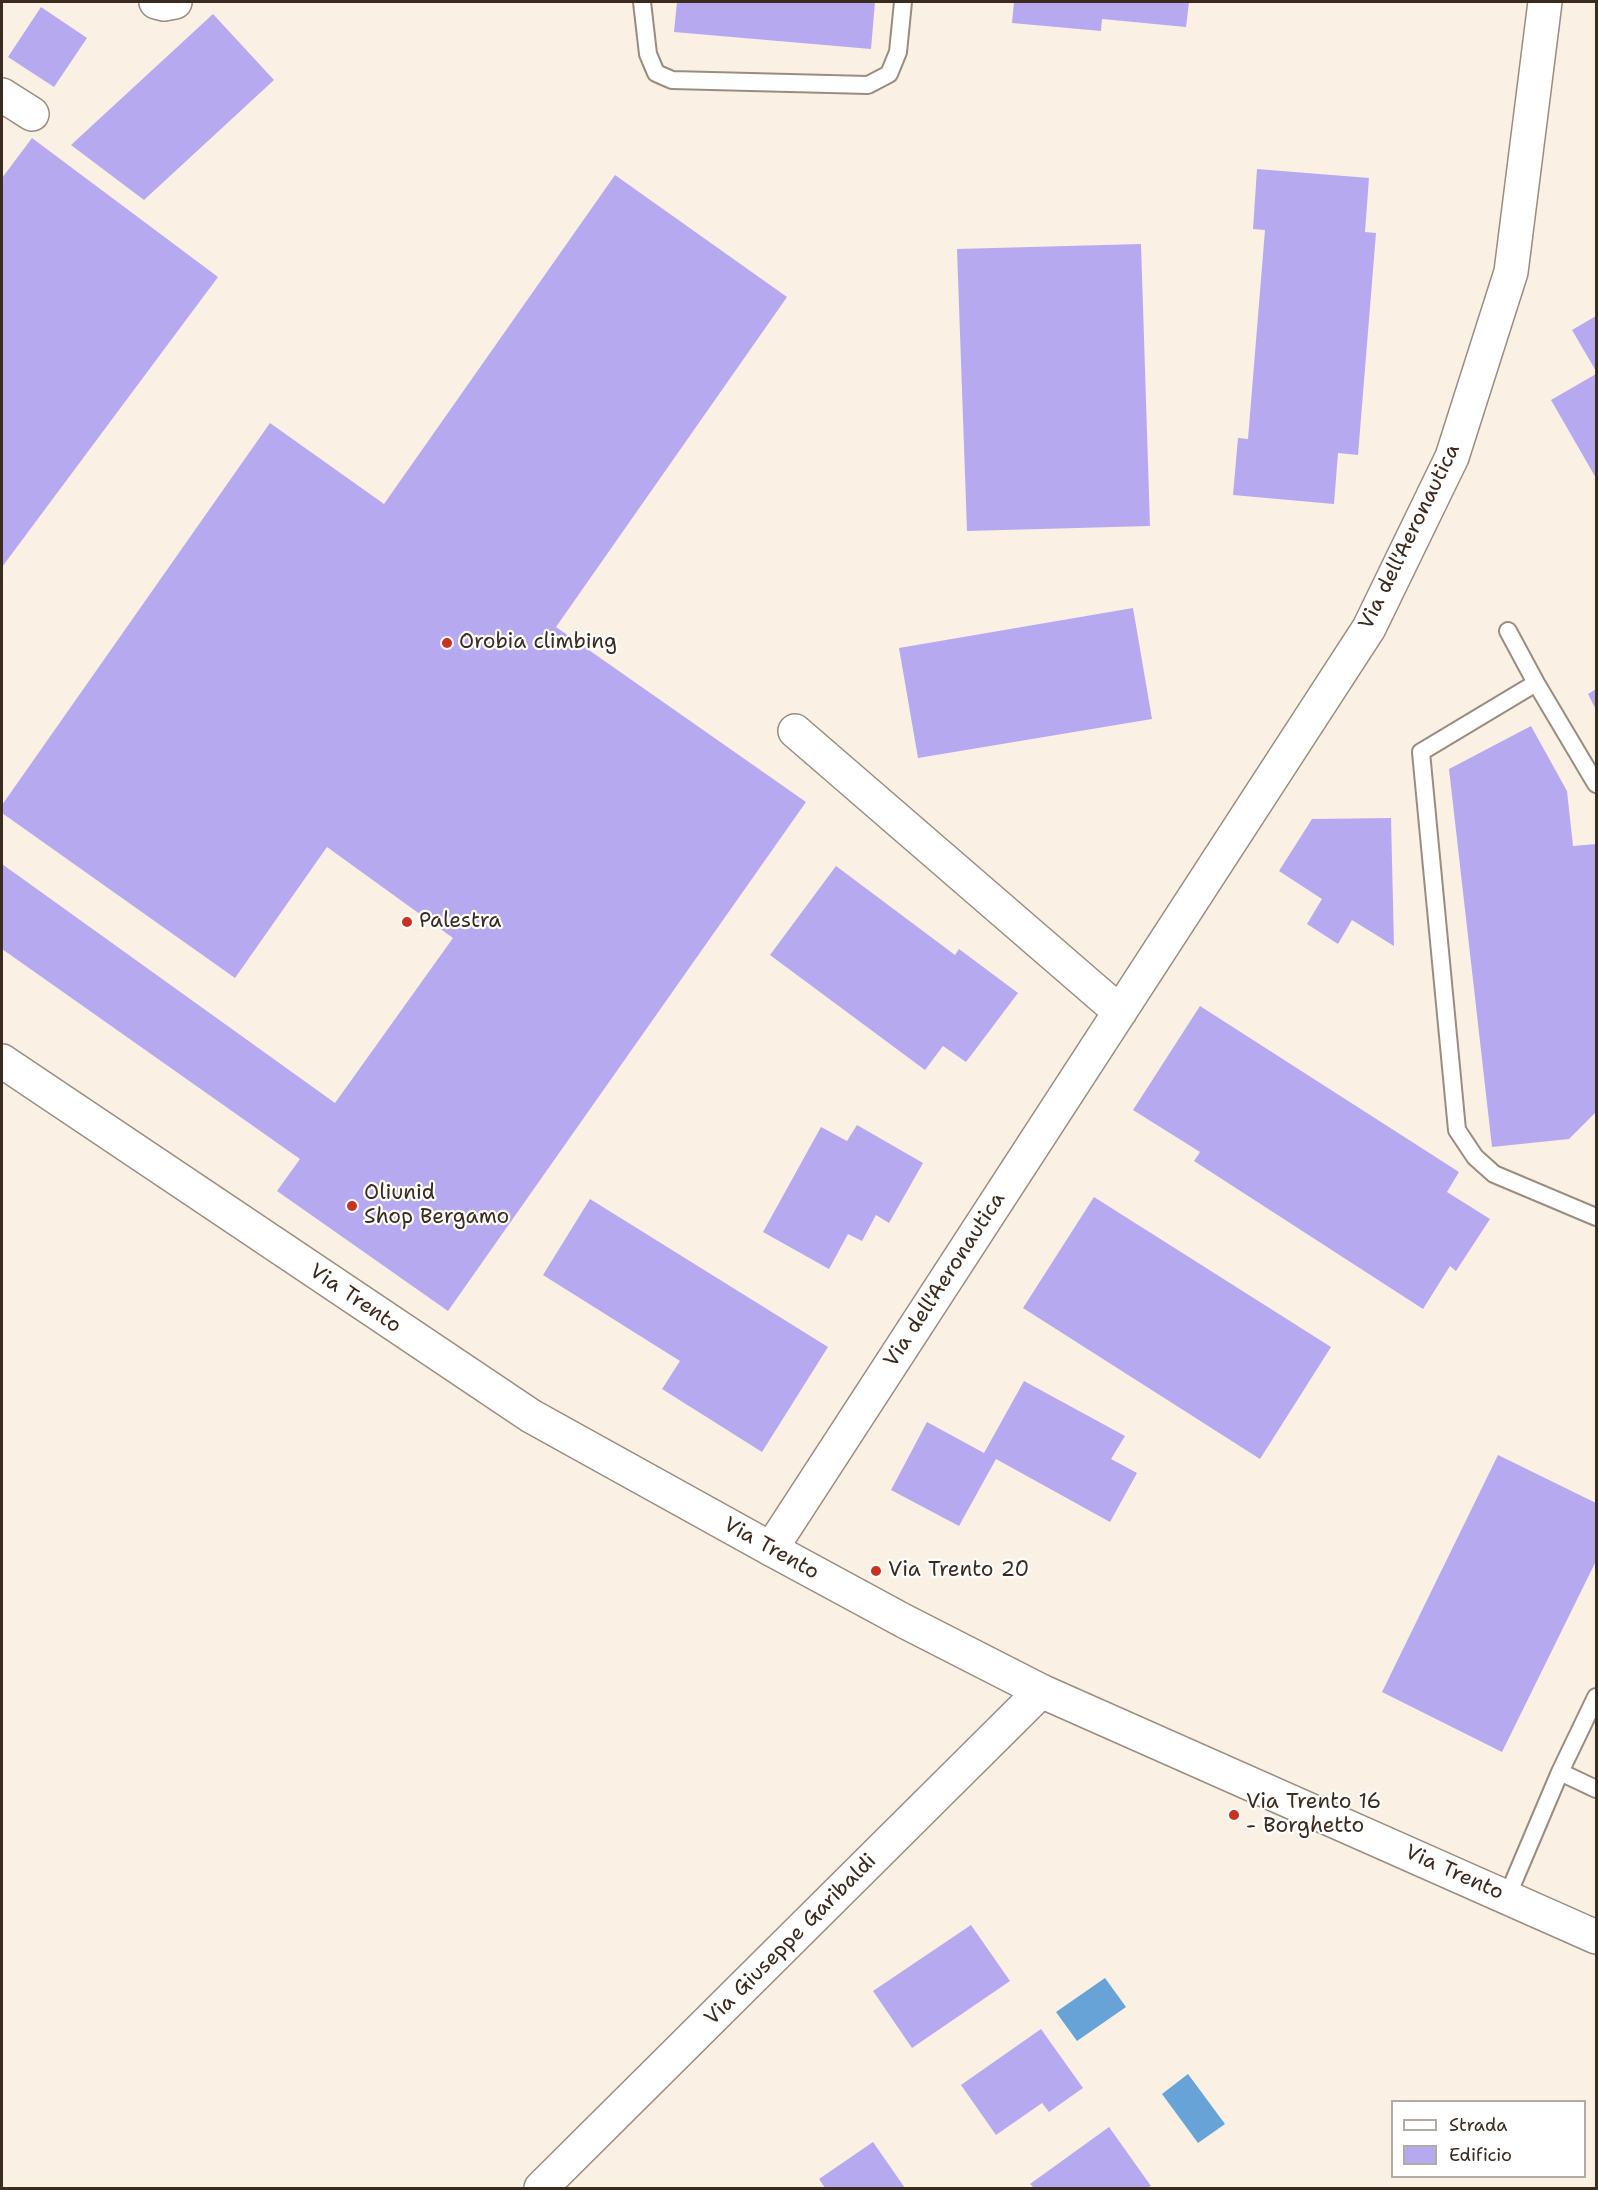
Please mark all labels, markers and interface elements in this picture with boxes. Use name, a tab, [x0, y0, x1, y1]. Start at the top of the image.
street label: Via dell'Aeronautica	[1354, 440, 1466, 634]
place label: Orobia climbing	[459, 630, 617, 656]
marker: Orobia climbing	[440, 636, 454, 650]
place label: Palestra	[419, 909, 501, 935]
marker: Palestra	[400, 915, 414, 929]
place label: Oliunid Shop Bergamo	[364, 1181, 509, 1231]
street label: Via dell'Aeronautica	[879, 1188, 1011, 1372]
marker: Oliunid Shop Bergamo	[345, 1199, 359, 1213]
street label: Via Trento	[304, 1259, 406, 1339]
street label: Via Trento	[719, 1512, 823, 1586]
place label: Via Trento 20	[888, 1558, 1029, 1584]
marker: Via Trento 20	[869, 1564, 883, 1578]
place label: Via Trento 16 - Borghetto	[1246, 1790, 1381, 1840]
marker: Via Trento 16 - Borghetto	[1227, 1808, 1241, 1822]
street label: Via Trento	[1401, 1840, 1507, 1906]
street label: Via Giuseppe Garibaldi	[700, 1849, 882, 2031]
legend	[1391, 2100, 1586, 2178]
text: Strada	[1449, 2113, 1508, 2137]
text: Edificio	[1449, 2143, 1512, 2167]

